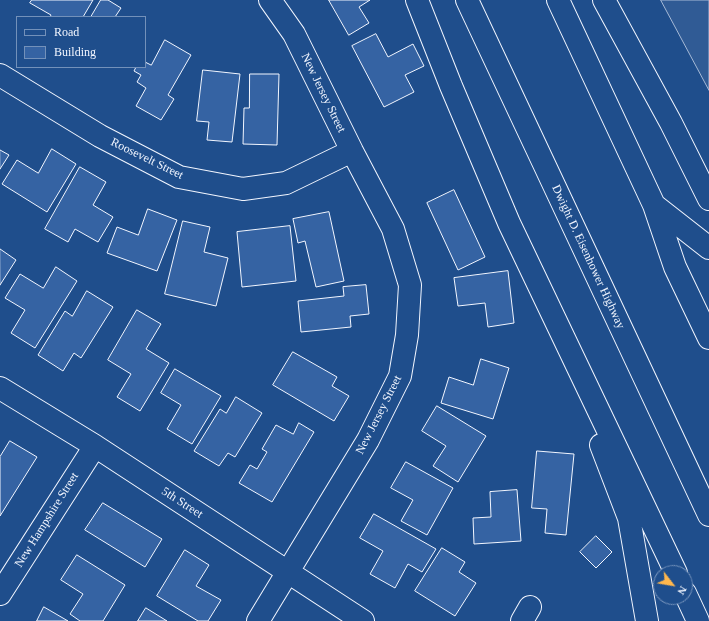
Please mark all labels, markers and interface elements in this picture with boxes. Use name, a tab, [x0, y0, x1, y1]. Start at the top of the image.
legend	[16, 16, 146, 68]
text: Road	[54, 25, 79, 39]
text: Building	[54, 45, 96, 59]
street label: New Jersey Street	[298, 51, 348, 135]
street label: Roosevelt Street	[108, 135, 186, 183]
street label: Dwight D. Eisenhower Highway	[548, 183, 628, 331]
street label: New Jersey Street	[353, 373, 405, 457]
street label: New Hampshire Street	[12, 470, 82, 570]
street label: 5th Street	[159, 484, 205, 522]
north arrow	[653, 565, 693, 605]
text: N	[675, 584, 690, 597]

